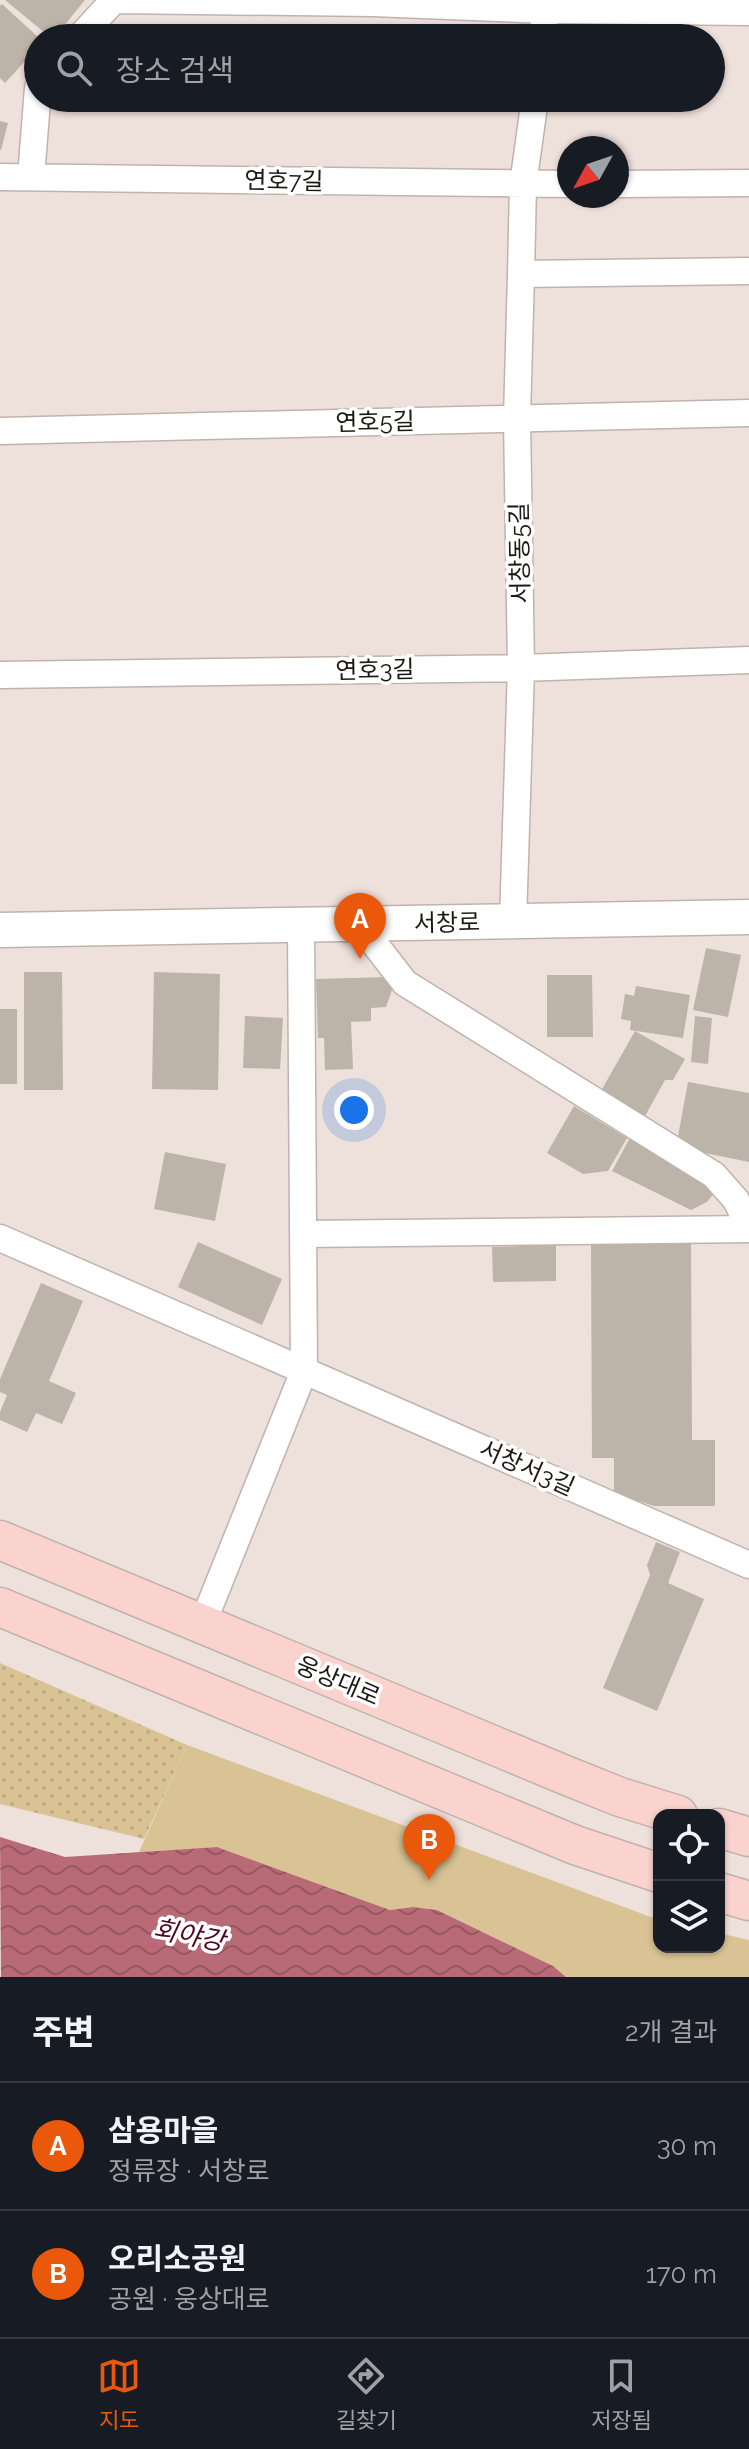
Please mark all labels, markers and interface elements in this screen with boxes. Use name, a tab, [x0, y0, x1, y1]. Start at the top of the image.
search box	[24, 24, 725, 112]
icon: search	[52, 46, 96, 90]
text: 장소 검색	[116, 53, 234, 88]
north arrow	[557, 136, 629, 208]
street label: 연호7길	[244, 165, 324, 196]
street label: 연호5길	[335, 406, 415, 437]
street label: 서창동5길	[504, 502, 535, 604]
street label: 연호3길	[335, 654, 415, 685]
pin: A	[334, 893, 386, 959]
street label: 서창로	[414, 907, 480, 938]
your location	[334, 1090, 374, 1130]
street label: 서창서3길	[475, 1434, 579, 1501]
street label: 웅상대로	[292, 1650, 385, 1711]
map controls	[653, 1809, 725, 1953]
button: locate	[653, 1809, 725, 1881]
pin: B	[403, 1814, 455, 1880]
button: layers	[653, 1881, 725, 1953]
water label: 회야강	[151, 1913, 230, 1957]
text: 주변	[32, 2012, 95, 2052]
text: 2개 결과	[625, 2017, 717, 2047]
text: 삼용마을	[108, 2113, 218, 2148]
text: A	[49, 2131, 67, 2161]
text: 30 m	[657, 2131, 717, 2161]
text: 정류장 · 서창로	[108, 2156, 270, 2186]
text: 오리소공원	[108, 2241, 246, 2276]
text: B	[49, 2259, 67, 2289]
text: 170 m	[646, 2259, 717, 2289]
text: 공원 · 웅상대로	[108, 2284, 270, 2314]
tab: 지도	[97, 2354, 141, 2434]
tab: 길찾기	[336, 2354, 396, 2434]
tab: 저장됨	[591, 2354, 652, 2434]

